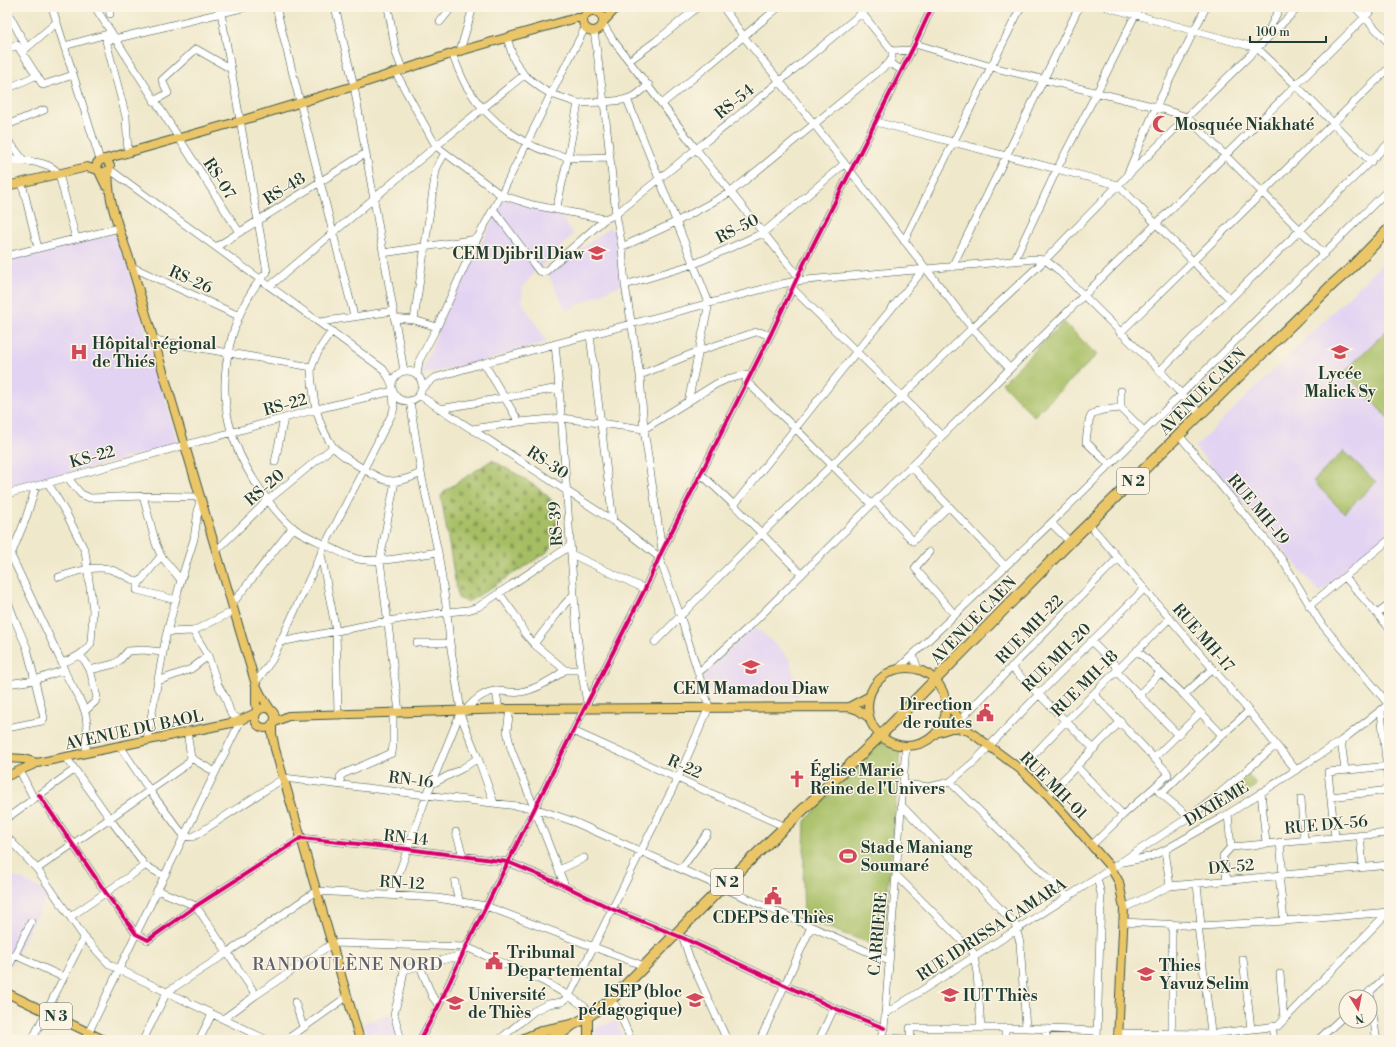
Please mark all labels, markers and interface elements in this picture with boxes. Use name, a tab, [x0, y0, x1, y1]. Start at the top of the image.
scale bar	[1250, 18, 1326, 44]
text: 100 m	[1256, 25, 1290, 40]
street label: RS-54	[711, 79, 759, 124]
mosque icon: Mosquée Niakhaté	[1151, 114, 1171, 134]
place label: Mosquée Niakhaté	[1174, 115, 1315, 135]
street label: RS-07	[199, 154, 240, 203]
street label: RS-48	[260, 168, 309, 209]
street label: RS-50	[712, 210, 762, 248]
school or university icon: CEM Djibril Diaw	[587, 243, 607, 263]
place label: CEM Djibril Diaw	[452, 244, 585, 264]
street label: RS-26	[166, 262, 216, 298]
place label: Hôpital régional de Thiés	[92, 334, 217, 372]
hospital icon: Hôpital régional de Thiés	[69, 342, 89, 362]
school or university icon: Lycée Malick Sy	[1330, 342, 1350, 362]
street label: AVENUE CAEN	[1154, 344, 1251, 440]
place label: Lycée Malick Sy	[1304, 364, 1377, 402]
street label: RS-22	[261, 390, 309, 420]
street label: KS-22	[67, 441, 117, 473]
street label: RS-30	[523, 442, 572, 484]
street label: RS-20	[241, 465, 289, 510]
road number: N 2	[1117, 468, 1149, 494]
street label: RUE MH-19	[1223, 470, 1294, 549]
street label: RS-39	[544, 500, 568, 547]
street label: AVENUE CAEN	[926, 572, 1021, 670]
street label: RUE MH-22	[992, 591, 1068, 668]
street label: RUE MH-17	[1168, 599, 1238, 676]
street label: RUE MH-20	[1018, 619, 1096, 697]
street label: RUE MH-18	[1047, 646, 1123, 721]
school or university icon: CEM Mamadou Diaw	[741, 657, 761, 677]
place label: CEM Mamadou Diaw	[673, 679, 830, 699]
place label: Direction de routes	[899, 695, 972, 733]
public building icon: Direction de routes	[975, 703, 995, 723]
street label: AVENUE DU BAOL	[62, 705, 206, 755]
street label: RUE MH-01	[1015, 748, 1091, 824]
street label: R-22	[664, 750, 705, 783]
place label: Église Marie Reine de l'Univers	[810, 759, 945, 799]
street label: RN-16	[387, 767, 435, 793]
church icon: Église Marie Reine de l'Univers	[787, 769, 807, 789]
street label: DIXIÈME	[1180, 775, 1252, 831]
street label: RUE DX-56	[1283, 811, 1369, 839]
street label: RN-14	[382, 826, 430, 850]
place label: Stade Maniang Soumaré	[861, 838, 973, 876]
sports icon: Stade Maniang Soumaré	[838, 846, 858, 866]
street label: DX-52	[1207, 855, 1255, 879]
road number: N 2	[711, 869, 743, 895]
street label: RN-12	[379, 872, 425, 894]
street label: RUE IDRISSA CAMARA	[913, 873, 1071, 986]
public building icon: CDEPS de Thiès	[763, 886, 783, 906]
street label: CARRIERE	[864, 891, 892, 977]
place label: CDEPS de Thiès	[712, 908, 834, 928]
place label: Tribunal Departemental	[507, 943, 624, 981]
public building icon: Tribunal Departemental	[484, 951, 504, 971]
district label: RANDOULÈNE NORD	[252, 953, 444, 976]
place label: Thies Yavuz Selim	[1159, 956, 1250, 994]
school or university icon: Thies Yavuz Selim	[1136, 964, 1156, 984]
place label: ISEP (bloc pédagogique)	[578, 982, 682, 1020]
place label: Université de Thiès	[468, 985, 546, 1023]
school or university icon: IUT Thiès	[940, 985, 960, 1005]
place label: IUT Thiès	[963, 986, 1038, 1006]
north arrow	[1338, 989, 1378, 1029]
school or university icon: ISEP (bloc pédagogique)	[685, 990, 705, 1010]
school or university icon: Université de Thiès	[445, 993, 465, 1013]
road number: N 3	[40, 1003, 72, 1029]
text: N	[1354, 1010, 1365, 1026]

